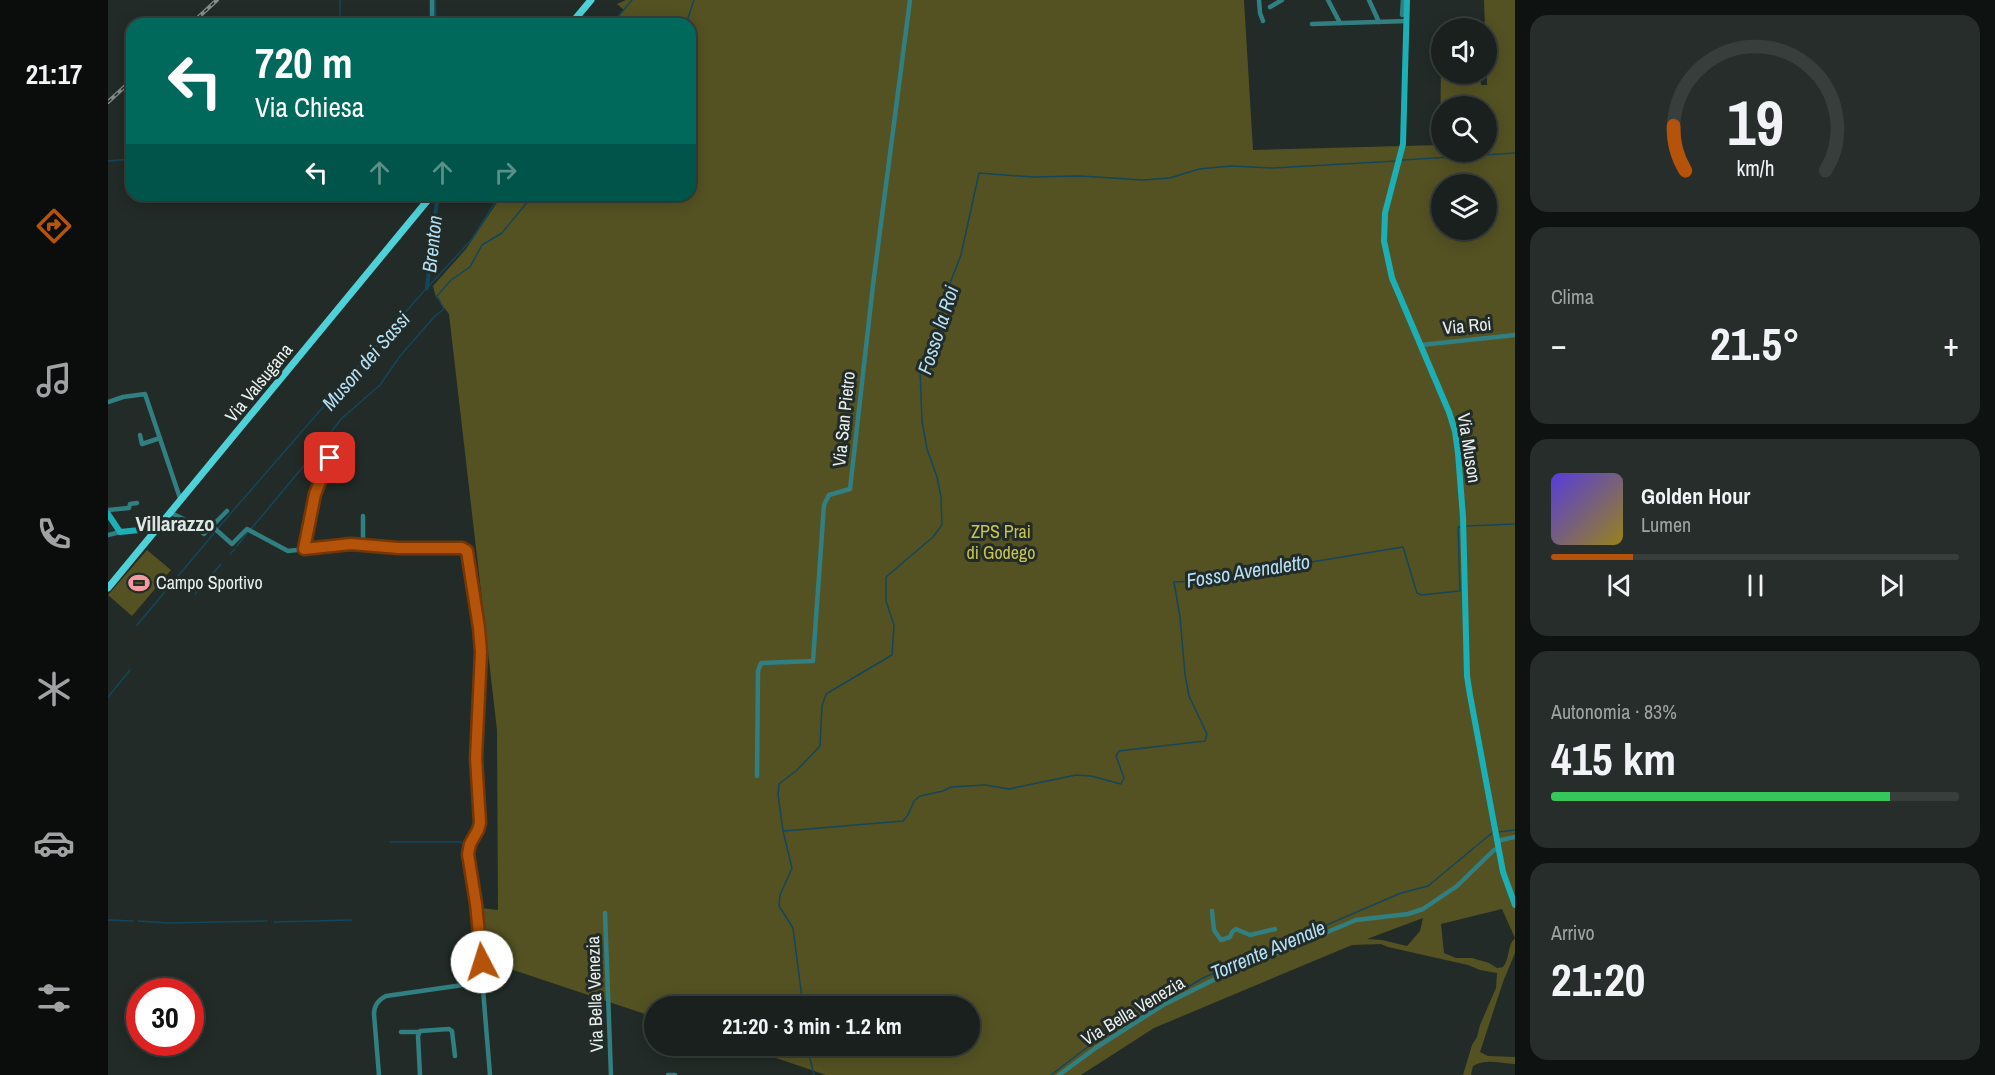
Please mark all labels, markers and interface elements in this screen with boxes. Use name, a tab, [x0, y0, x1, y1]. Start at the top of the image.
map controls	[1431, 18, 1497, 240]
button: sound	[1431, 18, 1497, 84]
text: 720 m	[255, 35, 353, 91]
icon: left	[156, 42, 234, 120]
text: 21:17	[26, 56, 82, 92]
text: 19	[1727, 80, 1783, 164]
text: Via Chiesa	[255, 89, 364, 125]
button: search	[1431, 96, 1497, 162]
text: km/h	[1736, 154, 1774, 183]
icon: left	[300, 156, 333, 189]
icon: ahead	[363, 156, 396, 189]
icon: ahead	[426, 156, 459, 189]
icon: right	[489, 156, 522, 189]
button: layers	[1431, 174, 1497, 240]
icon: directions	[33, 205, 75, 247]
water label: Brenton	[415, 214, 448, 274]
water label: Fosso la Roi	[911, 282, 965, 378]
text: Clima	[1551, 283, 1594, 310]
water label: Muson dei Sassi	[315, 305, 416, 416]
street label: Via Roi	[1441, 311, 1492, 340]
text: 21.5°	[1710, 313, 1800, 374]
text: −	[1551, 322, 1567, 366]
text: +	[1943, 322, 1959, 366]
street label: Via Valsugana	[219, 338, 298, 427]
icon: music	[33, 359, 75, 401]
street label: Via San Pietro	[826, 370, 861, 468]
street label: Via Muson	[1452, 411, 1487, 485]
pin	[304, 432, 355, 483]
icon: arrive	[313, 441, 346, 474]
text: Golden Hour	[1641, 481, 1750, 511]
district label: Villarazzo	[135, 509, 215, 538]
text: Lumen	[1641, 511, 1691, 538]
icon: phone	[33, 513, 75, 555]
park label: ZPS Prai di Godego	[967, 519, 1035, 565]
water label: Fosso Avenaletto	[1184, 547, 1312, 594]
icon: previous	[1603, 569, 1636, 602]
icon: pause	[1739, 569, 1772, 602]
icon: next	[1875, 569, 1908, 602]
place label: Campo Sportivo	[156, 570, 263, 595]
sports icon: Campo Sportivo	[127, 571, 151, 595]
icon: climate	[33, 668, 75, 710]
text: Autonomia · 83%	[1551, 698, 1677, 725]
text: 415 km	[1551, 728, 1676, 789]
icon: car	[33, 822, 75, 864]
water label: Torrente Avenale	[1206, 913, 1329, 986]
text: Arrivo	[1551, 919, 1595, 946]
position arrow	[450, 930, 514, 994]
street label: Via Bella Venezia	[580, 935, 609, 1053]
text: 21:20	[1551, 949, 1645, 1010]
street label: Via Bella Venezia	[1076, 970, 1189, 1051]
icon: filters	[33, 977, 75, 1019]
speed limit sign: 30	[126, 978, 204, 1056]
text: 21:20 · 3 min · 1.2 km	[722, 1011, 902, 1041]

